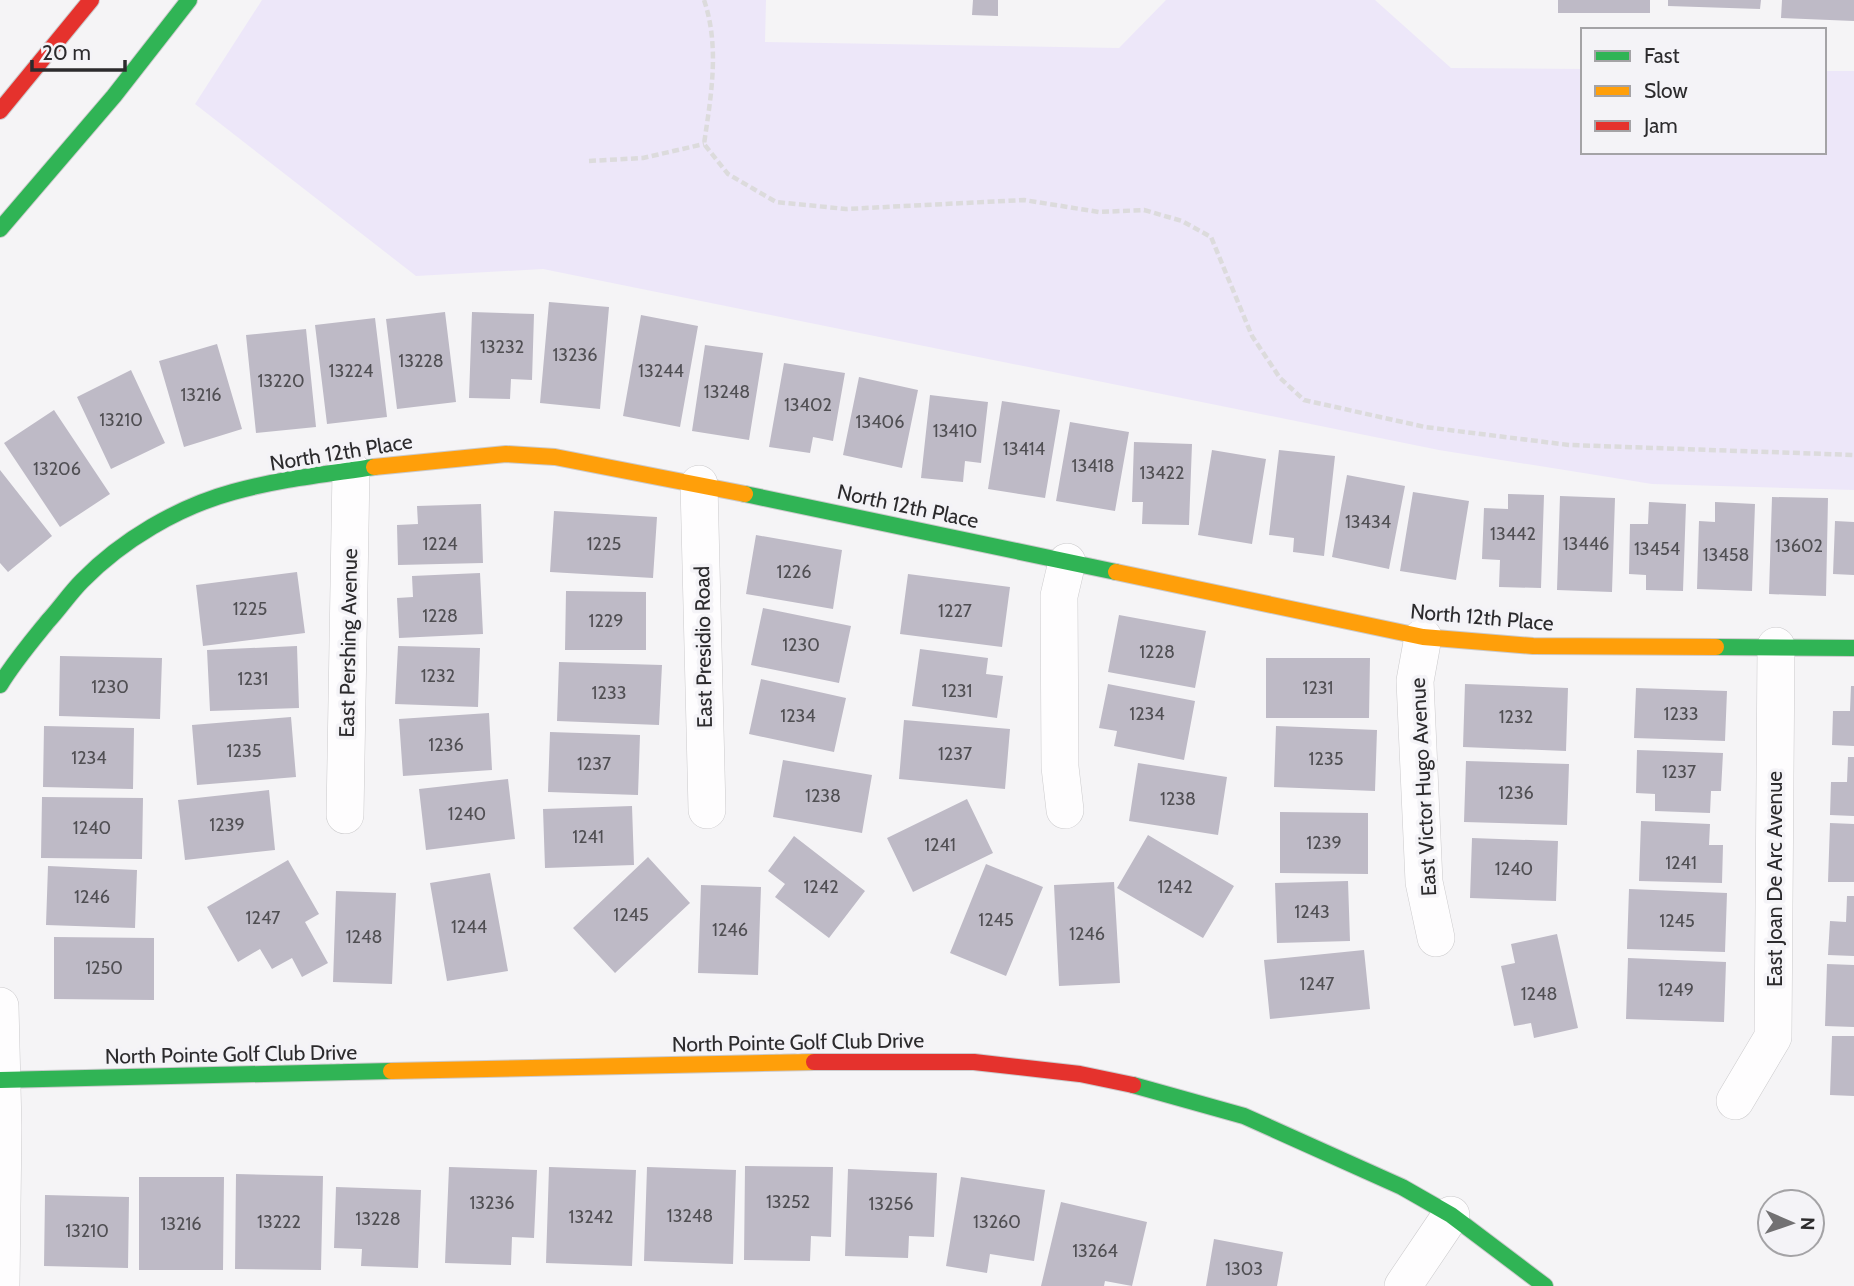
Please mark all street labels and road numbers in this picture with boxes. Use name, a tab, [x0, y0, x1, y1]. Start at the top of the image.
street label: North 12th Place	[268, 428, 414, 476]
street label: North 12th Place	[835, 479, 981, 533]
street label: East Pershing Avenue	[334, 548, 362, 738]
street label: East Presidio Road	[689, 566, 717, 728]
street label: North 12th Place	[1409, 598, 1555, 636]
street label: East Victor Hugo Avenue	[1405, 677, 1441, 897]
street label: East Joan De Arc Avenue	[1762, 771, 1787, 987]
street label: North Pointe Golf Club Drive	[672, 1027, 925, 1057]
street label: North Pointe Golf Club Drive	[105, 1039, 358, 1069]

